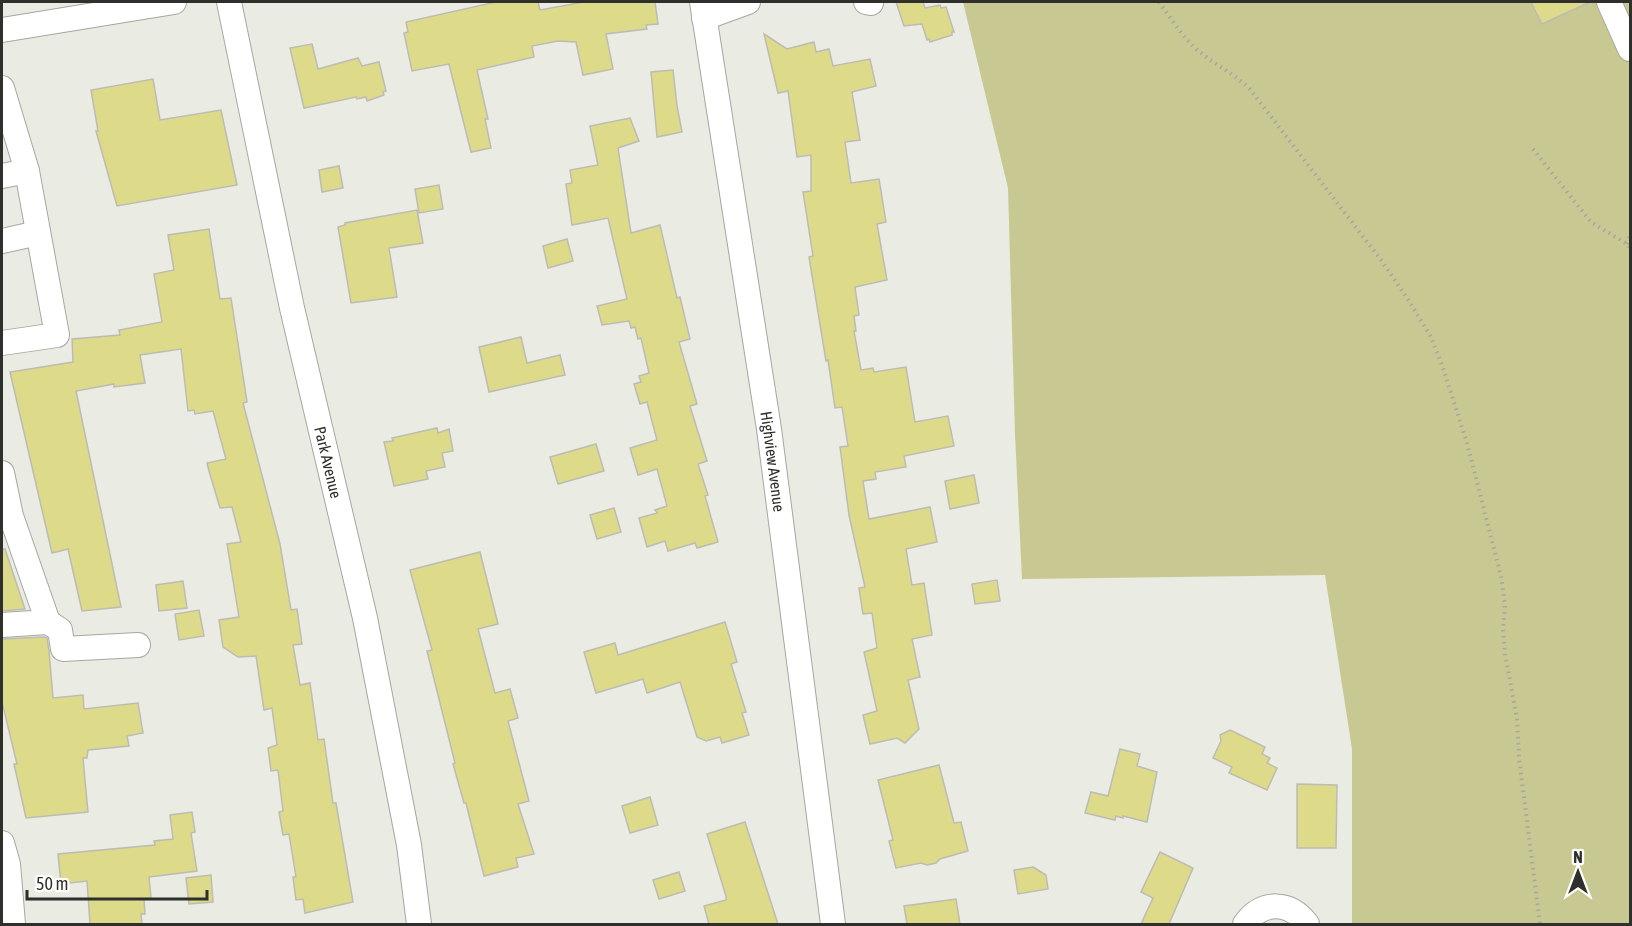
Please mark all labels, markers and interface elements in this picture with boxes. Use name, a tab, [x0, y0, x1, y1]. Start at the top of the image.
street label: Highview Avenue	[757, 410, 789, 513]
street label: Park Avenue	[311, 425, 346, 500]
north arrow	[1548, 842, 1608, 902]
text: N	[1573, 848, 1583, 866]
scale bar	[27, 863, 207, 901]
text: 50 m	[36, 873, 68, 894]

